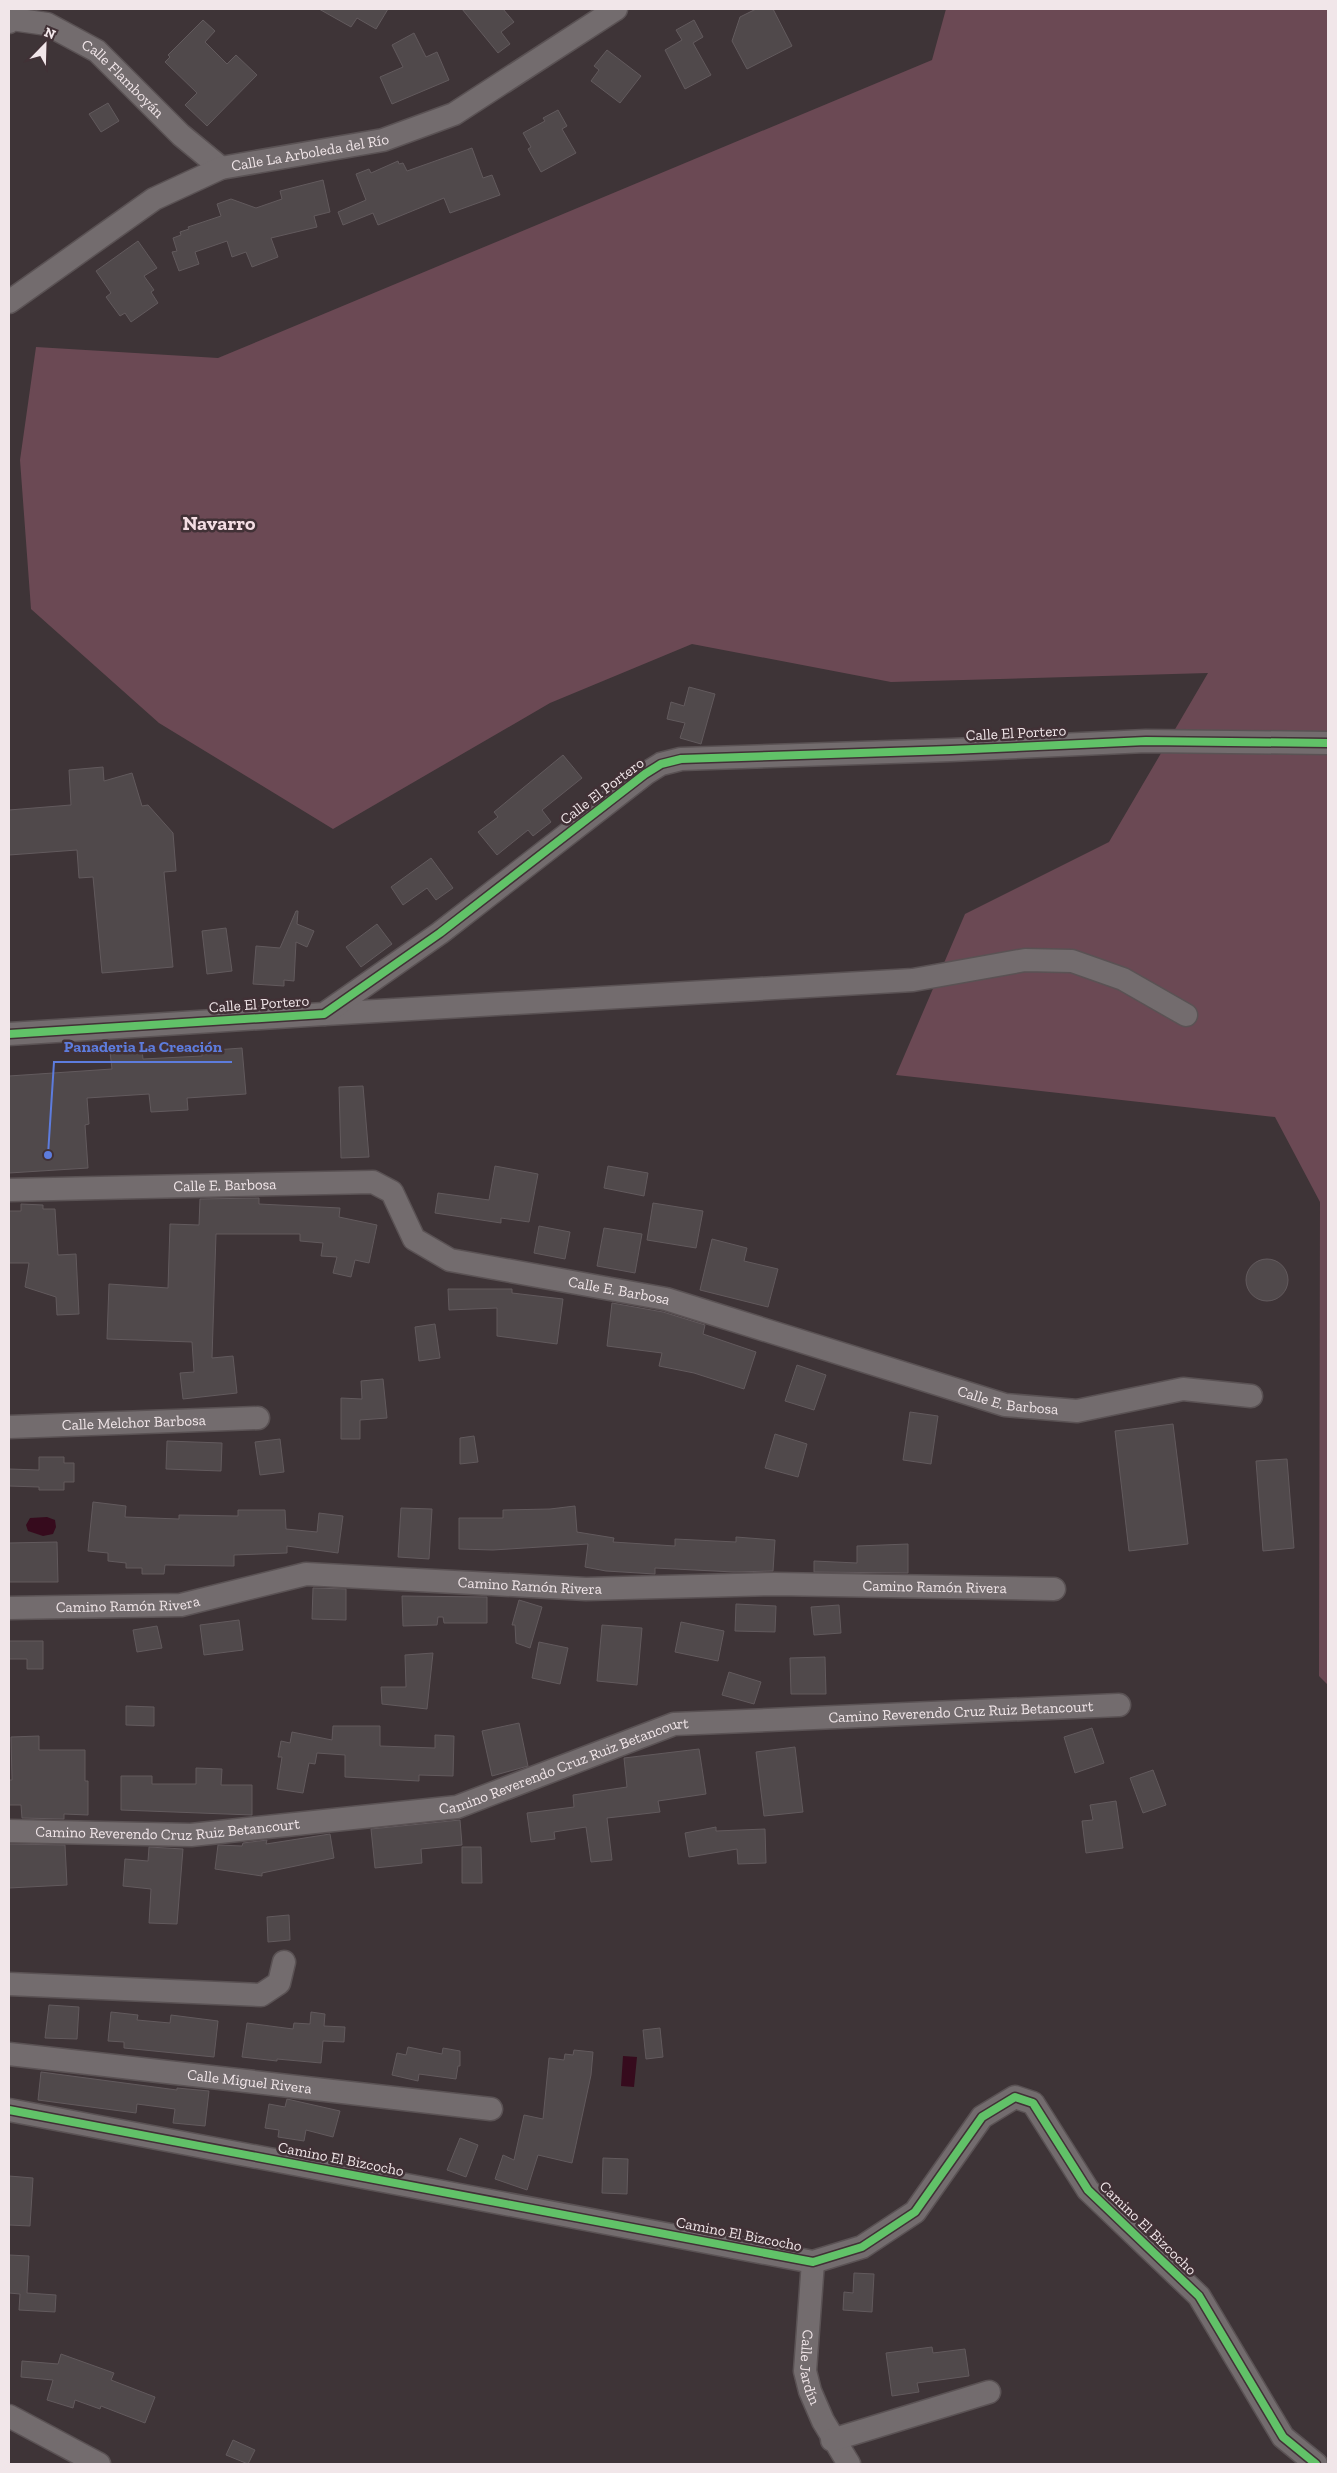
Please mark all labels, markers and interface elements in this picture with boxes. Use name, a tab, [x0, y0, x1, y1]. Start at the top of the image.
north arrow	[20, 20, 70, 70]
text: N	[42, 24, 58, 44]
street label: Calle Flamboyán	[79, 36, 168, 122]
street label: Calle La Arboleda del Río	[230, 130, 392, 175]
district label: Navarro	[182, 511, 256, 535]
street label: Calle El Portero	[965, 721, 1067, 745]
street label: Calle El Portero	[556, 753, 648, 828]
street label: Calle El Portero	[208, 991, 310, 1016]
callout: Panaderia La Creación	[54, 1031, 232, 1062]
text: Panaderia La Creación	[64, 1037, 223, 1056]
street label: Calle E. Barbosa	[173, 1175, 277, 1195]
street label: Calle E. Barbosa	[567, 1273, 672, 1309]
street label: Calle E. Barbosa	[955, 1382, 1059, 1418]
street label: Calle Melchor Barbosa	[62, 1411, 206, 1434]
street label: Camino Ramón Rivera	[457, 1573, 602, 1598]
street label: Camino Ramón Rivera	[862, 1577, 1007, 1597]
street label: Camino Ramón Rivera	[56, 1592, 202, 1616]
street label: Camino Reverendo Cruz Ruiz Betancourt	[828, 1697, 1094, 1726]
street label: Camino Reverendo Cruz Ruiz Betancourt	[438, 1714, 689, 1818]
street label: Camino Reverendo Cruz Ruiz Betancourt	[35, 1815, 301, 1844]
street label: Calle Miguel Rivera	[186, 2065, 313, 2097]
street label: Camino El Bizcocho	[277, 2138, 406, 2180]
street label: Camino El Bizcocho	[1096, 2177, 1200, 2279]
street label: Camino El Bizcocho	[675, 2213, 804, 2255]
street label: Calle Jardín	[796, 2329, 824, 2408]

